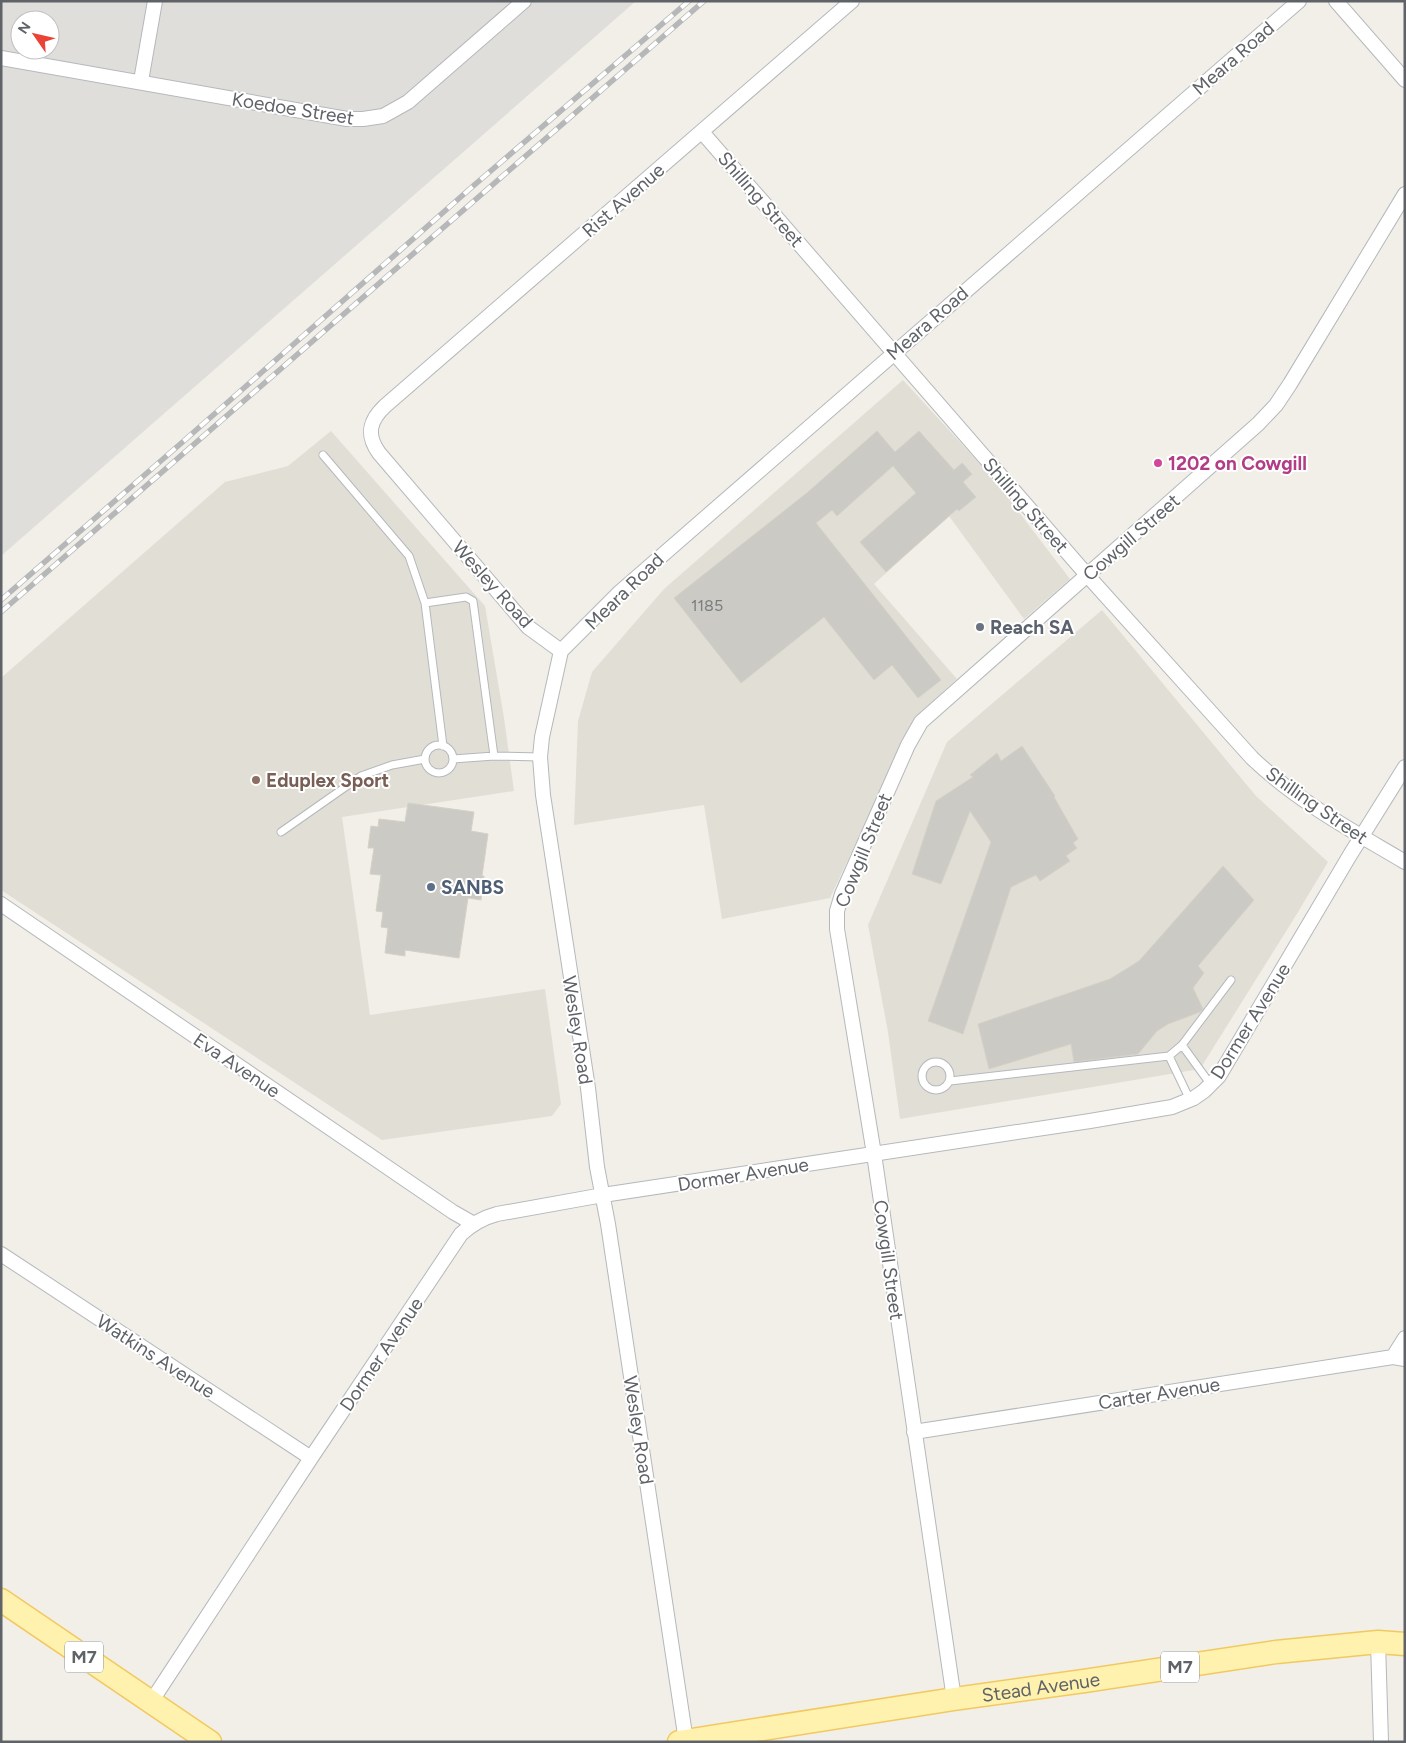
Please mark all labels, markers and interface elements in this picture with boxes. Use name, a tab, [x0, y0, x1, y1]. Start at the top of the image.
north arrow	[10, 10, 60, 60]
street label: Meara Road	[1188, 17, 1279, 100]
text: N	[15, 19, 35, 37]
street label: Koedoe Street	[230, 87, 356, 129]
street label: Shilling Street	[713, 147, 808, 252]
street label: Rist Avenue	[578, 158, 669, 242]
street label: Meara Road	[882, 282, 973, 365]
place label: 1202 on Cowgill	[1168, 452, 1307, 475]
street label: Shilling Street	[978, 453, 1073, 558]
marker: 1202 on Cowgill	[1152, 457, 1164, 469]
street label: Cowgill Street	[1078, 489, 1185, 586]
street label: Wesley Road	[447, 536, 538, 633]
street label: Meara Road	[580, 548, 669, 635]
house number: 1185	[691, 596, 723, 615]
place label: Reach SA	[990, 616, 1074, 639]
marker: Reach SA	[974, 621, 986, 633]
street label: Shilling Street	[1261, 762, 1372, 849]
place label: Eduplex Sport	[266, 769, 389, 792]
marker: Eduplex Sport	[250, 774, 262, 786]
street label: Cowgill Street	[830, 790, 897, 911]
place label: SANBS	[441, 876, 504, 899]
marker: SANBS	[425, 881, 437, 893]
street label: Dormer Avenue	[1206, 959, 1295, 1084]
street label: Wesley Road	[558, 974, 597, 1086]
street label: Eva Avenue	[189, 1028, 284, 1103]
street label: Dormer Avenue	[676, 1153, 810, 1196]
street label: Cowgill Street	[869, 1199, 908, 1322]
street label: Dormer Avenue	[335, 1293, 428, 1416]
street label: Watkins Avenue	[92, 1310, 219, 1403]
street label: Carter Avenue	[1097, 1373, 1221, 1414]
street label: Wesley Road	[619, 1374, 658, 1486]
road number: M7	[65, 1641, 103, 1672]
road number: M7	[1161, 1651, 1199, 1682]
street label: Stead Avenue	[980, 1668, 1102, 1707]

